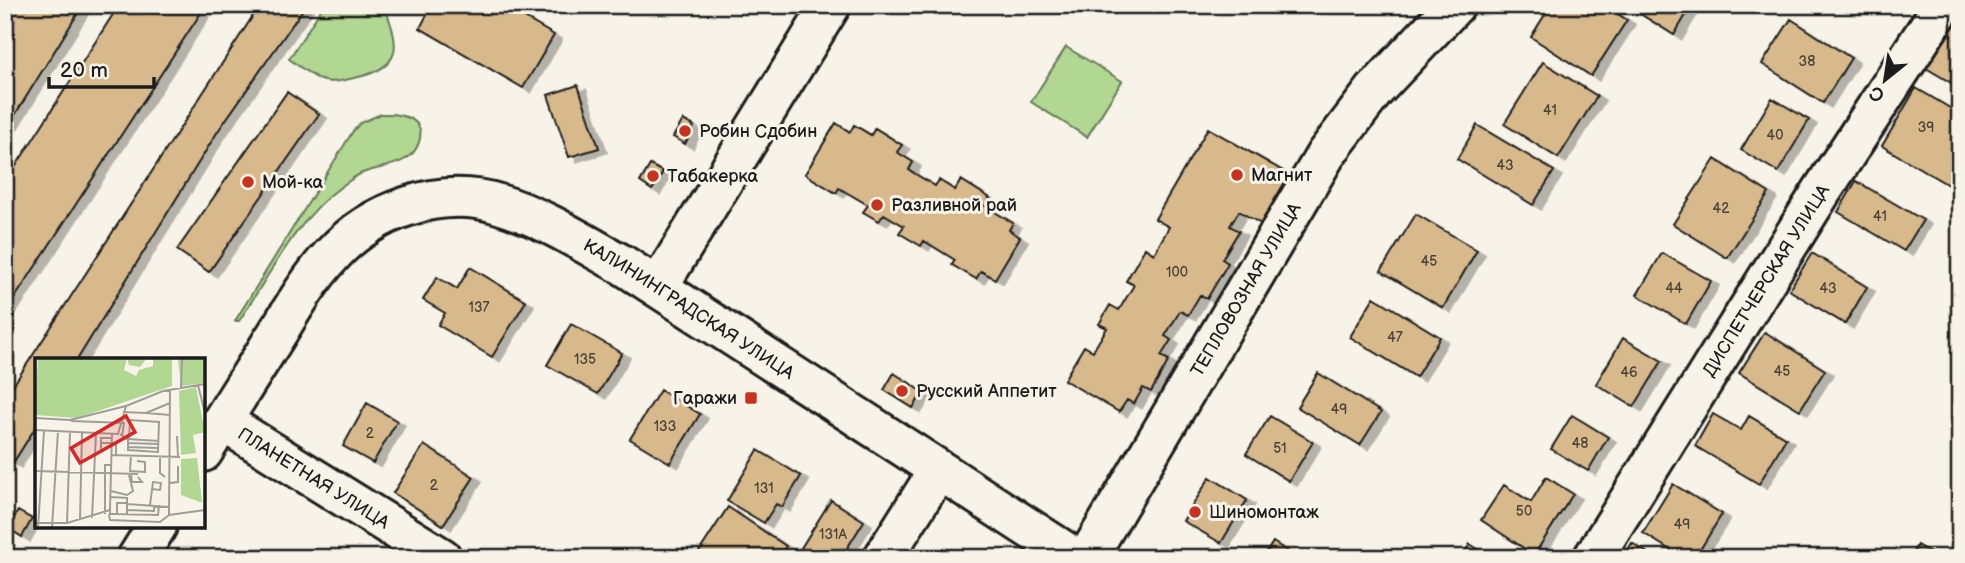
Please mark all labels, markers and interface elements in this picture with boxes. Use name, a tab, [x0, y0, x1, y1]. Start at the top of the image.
scale bar	[49, 46, 154, 90]
north arrow	[1850, 46, 1920, 116]
house number: 38	[1799, 53, 1815, 70]
text: 20 m	[60, 58, 108, 83]
text: С	[1866, 80, 1889, 107]
house number: 41	[1543, 102, 1557, 119]
house number: 39	[1918, 119, 1934, 136]
place label: Робин Сдобин	[699, 121, 817, 142]
marker: Робин Сдобин	[677, 123, 693, 139]
house number: 40	[1767, 127, 1783, 144]
house number: 43	[1496, 157, 1514, 174]
place label: Магнит	[1251, 165, 1313, 186]
place label: Табакерка	[667, 166, 759, 187]
marker: Магнит	[1229, 167, 1245, 183]
marker: Табакерка	[645, 168, 661, 184]
place label: Мой-ка	[262, 172, 324, 193]
marker: Мой-ка	[240, 174, 256, 190]
street label: ДИСПЕТЧЕРСКАЯ УЛИЦА	[1698, 180, 1834, 380]
place label: Разливной рай	[891, 195, 1017, 216]
marker: Разливной рай	[869, 197, 885, 213]
street label: ТЕПЛОВОЗНАЯ УЛИЦА	[1186, 199, 1305, 380]
house number: 42	[1713, 200, 1730, 217]
house number: 41	[1873, 208, 1887, 225]
street label: КАЛИНИНГРАДСКАЯ УЛИЦА	[580, 234, 798, 384]
house number: 45	[1421, 253, 1437, 270]
house number: 100	[1166, 264, 1188, 281]
house number: 44	[1665, 280, 1683, 297]
house number: 43	[1819, 280, 1837, 297]
house number: 137	[469, 299, 490, 316]
house number: 47	[1387, 329, 1403, 346]
house number: 135	[574, 351, 596, 368]
inset map	[35, 358, 205, 528]
house number: 45	[1774, 363, 1790, 380]
house number: 46	[1620, 364, 1638, 381]
place label: Русский Аппетит	[916, 381, 1057, 402]
marker: Русский Аппетит	[894, 383, 910, 399]
place label: Гаражи	[673, 388, 737, 409]
marker: Гаражи	[743, 390, 759, 406]
house number: 49	[1331, 401, 1347, 418]
house number: 133	[654, 418, 676, 435]
street label: ПЛАНЕТНАЯ УЛИЦА	[234, 423, 393, 533]
house number: 2	[366, 425, 375, 442]
house number: 48	[1572, 435, 1588, 452]
house number: 51	[1273, 440, 1287, 457]
house number: 2	[430, 477, 439, 494]
house number: 131	[754, 480, 774, 497]
place label: Шиномонтаж	[1209, 502, 1319, 523]
house number: 50	[1516, 503, 1532, 520]
marker: Шиномонтаж	[1187, 504, 1203, 520]
house number: 49	[1674, 516, 1690, 533]
house number: 131А	[819, 526, 847, 543]

